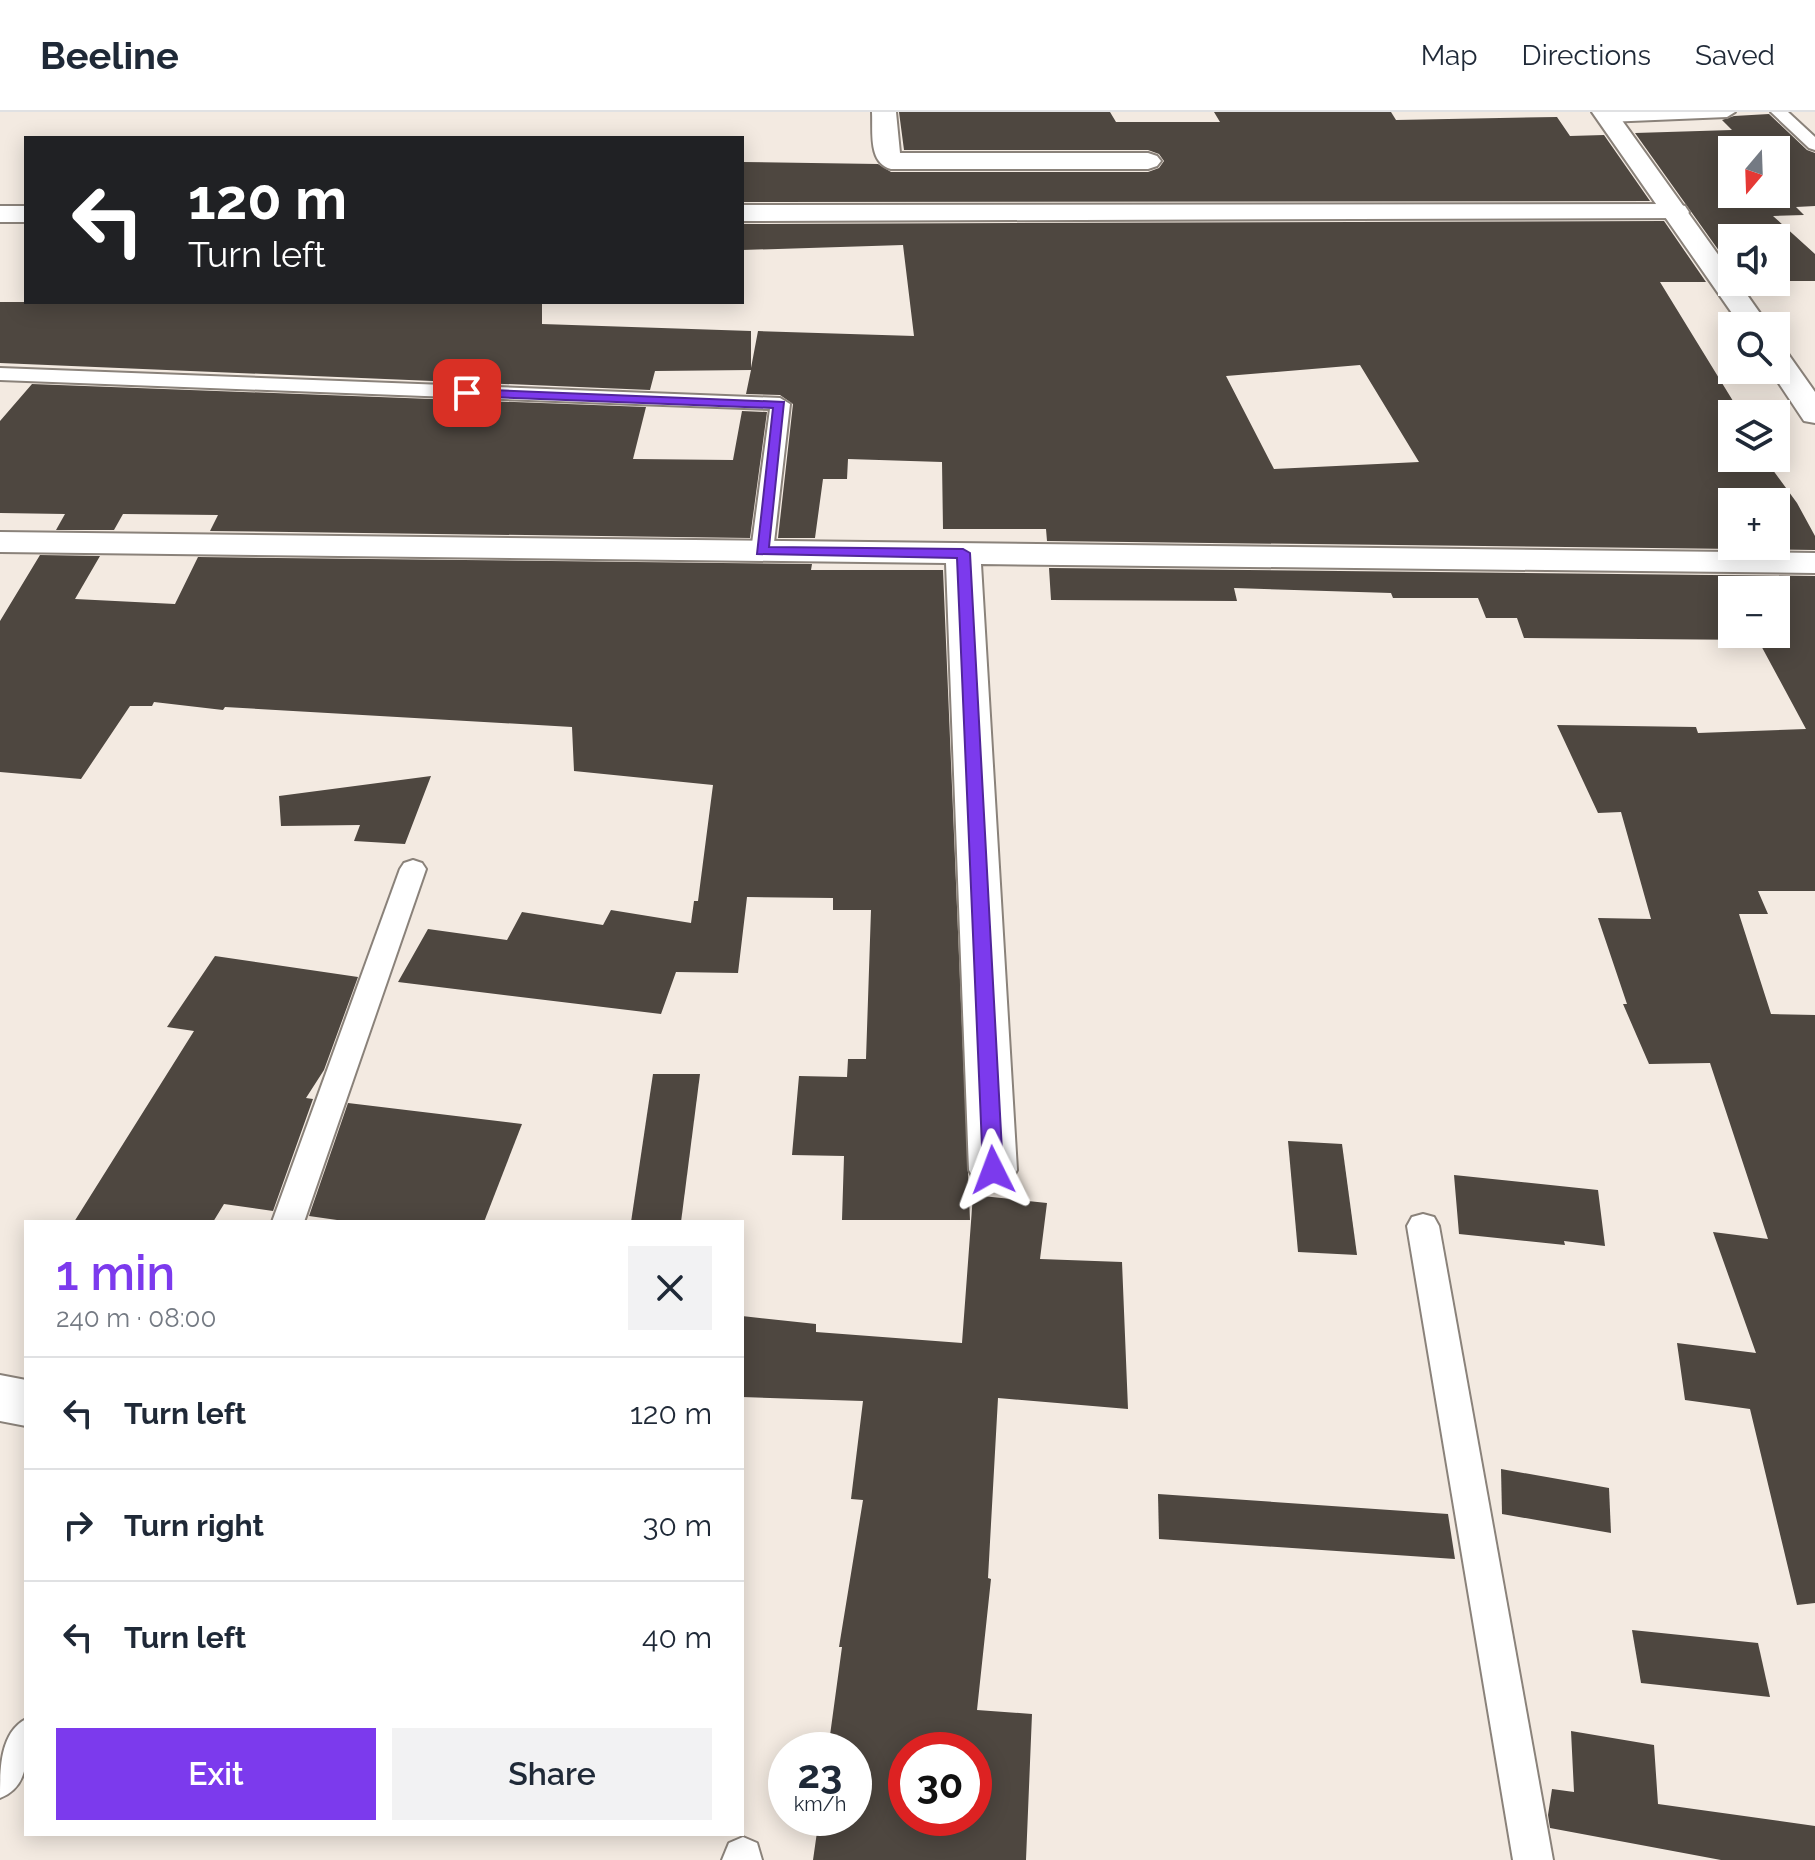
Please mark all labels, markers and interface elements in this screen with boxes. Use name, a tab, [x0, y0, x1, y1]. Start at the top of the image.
text: Beeline	[40, 33, 179, 78]
text: Map	[1421, 39, 1478, 72]
text: Directions	[1522, 39, 1651, 72]
text: Saved	[1695, 39, 1775, 72]
north arrow	[1718, 136, 1790, 208]
map controls	[1718, 136, 1790, 648]
text: 120 m	[188, 166, 347, 232]
icon: left	[56, 168, 160, 272]
button: sound	[1718, 224, 1790, 296]
text: Turn left	[188, 233, 326, 275]
button: search	[1718, 312, 1790, 384]
pin	[433, 359, 501, 427]
icon: arrive	[445, 371, 489, 415]
button: layers	[1718, 400, 1790, 472]
button: +	[1718, 488, 1790, 560]
button: −	[1718, 576, 1790, 648]
position arrow	[951, 1128, 1035, 1212]
text: 1 min	[56, 1245, 175, 1301]
button: close	[628, 1246, 712, 1330]
text: 240 m · 08:00	[56, 1303, 216, 1333]
icon: left	[56, 1391, 100, 1435]
text: Turn left	[124, 1396, 246, 1431]
text: 120 m	[630, 1396, 712, 1431]
icon: right	[56, 1503, 100, 1547]
text: Turn right	[124, 1508, 264, 1543]
text: 30 m	[642, 1508, 712, 1543]
icon: left	[56, 1615, 100, 1659]
text: Turn left	[124, 1620, 246, 1655]
text: 40 m	[642, 1620, 712, 1655]
button: Exit	[56, 1728, 376, 1820]
button: Share	[392, 1728, 712, 1820]
speed limit sign: 30	[888, 1732, 992, 1836]
text: 23	[798, 1750, 842, 1797]
text: km/h	[794, 1792, 846, 1816]

